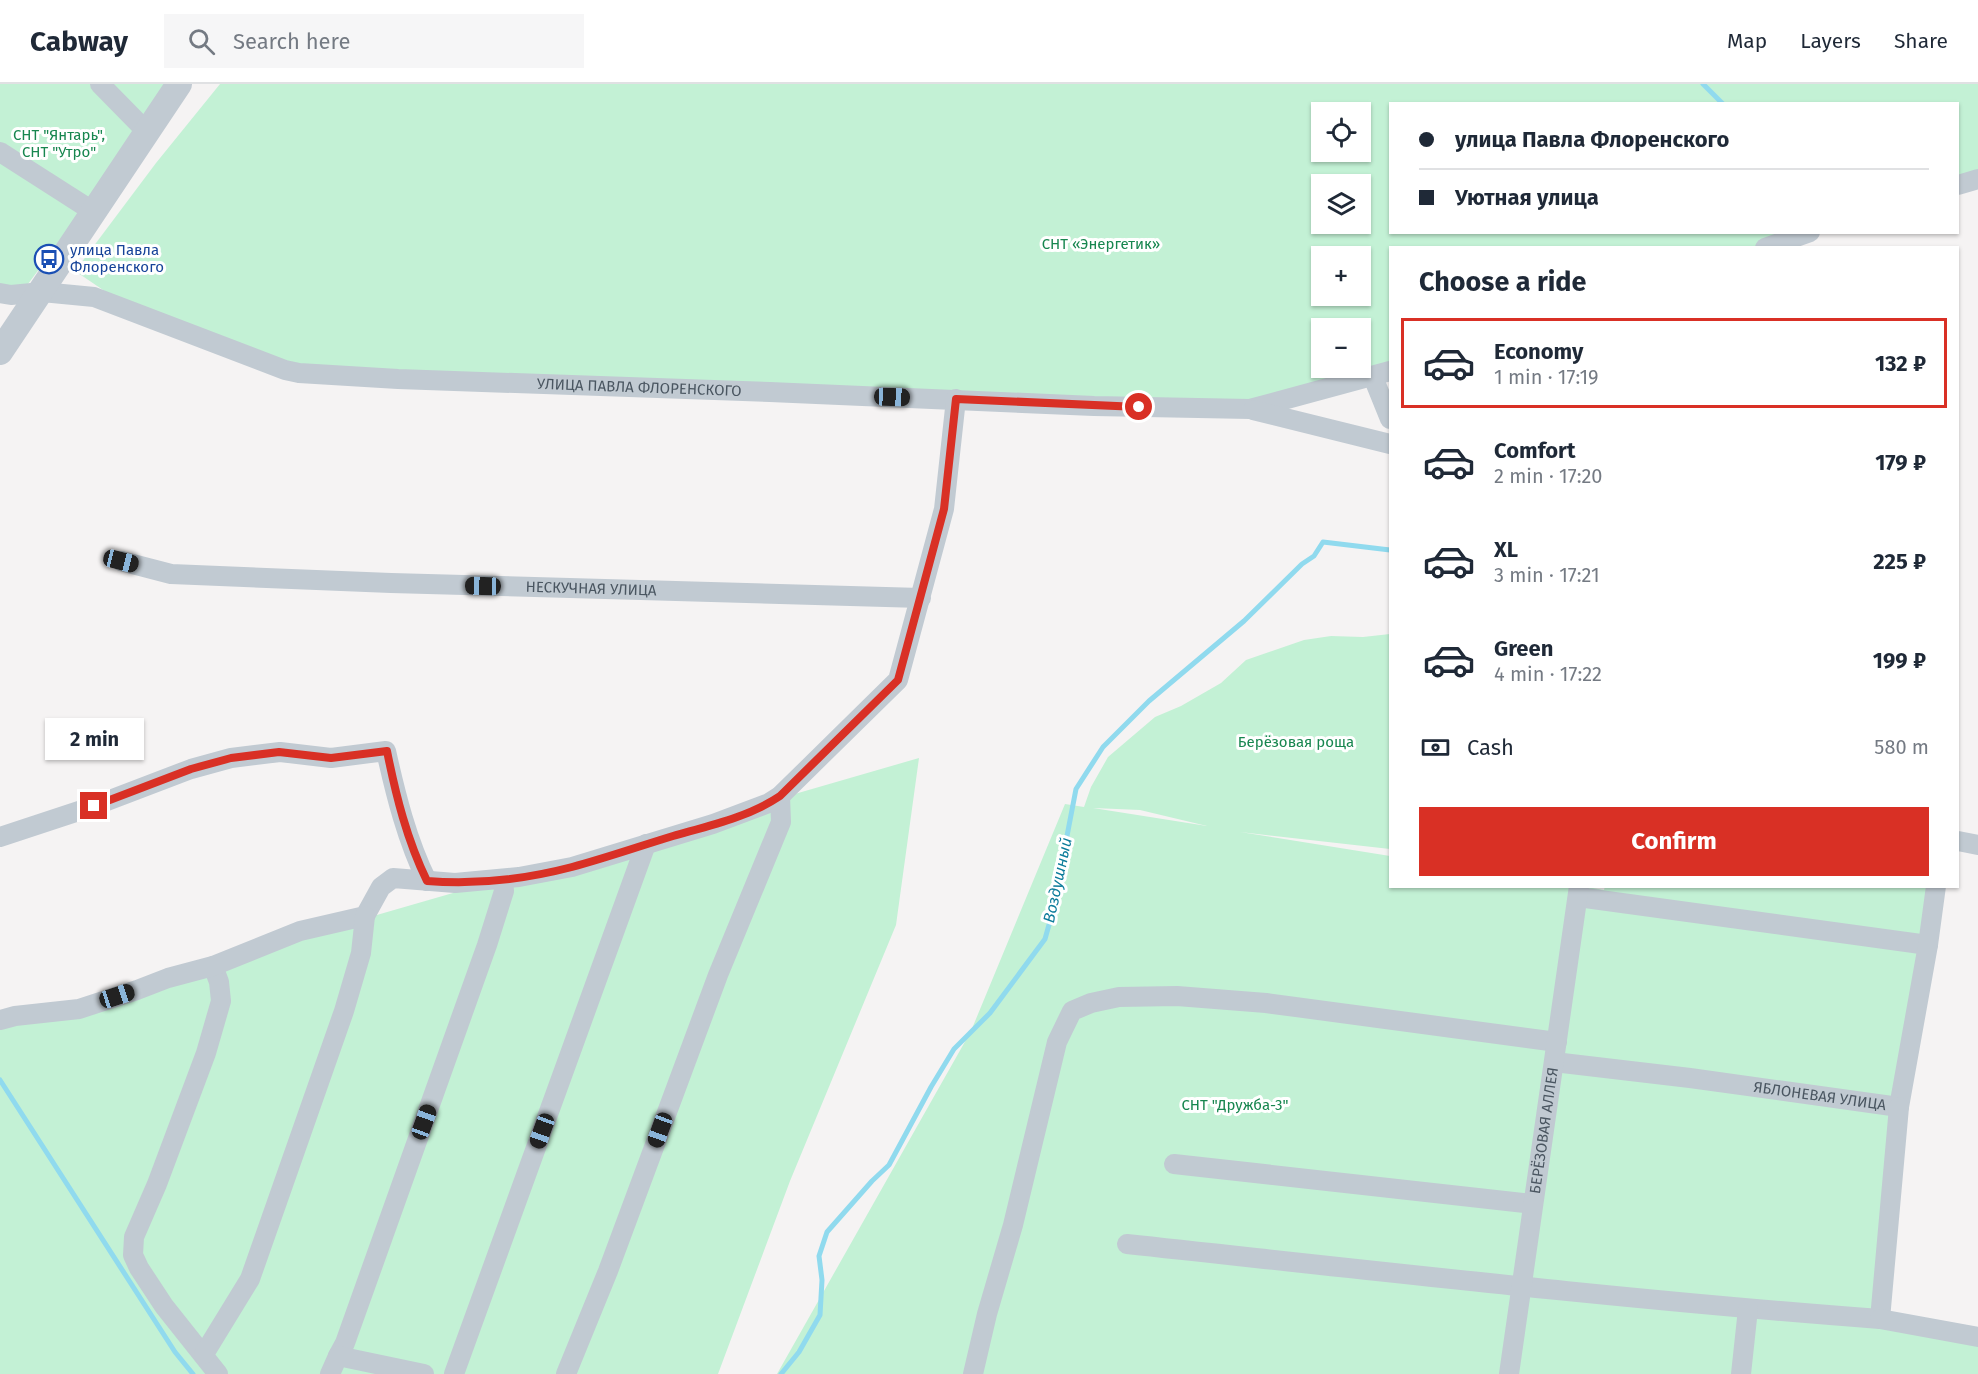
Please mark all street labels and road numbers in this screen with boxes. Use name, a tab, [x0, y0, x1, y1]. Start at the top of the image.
street label: УЛИЦА ПАВЛА ФЛОРЕНСКОГО	[537, 375, 742, 400]
street label: НЕСКУЧНАЯ УЛИЦА	[525, 578, 657, 600]
street label: БЕРЁЗОВАЯ АЛЛЕЯ	[1526, 1066, 1562, 1195]
street label: ЯБЛОНЕВАЯ УЛИЦА	[1753, 1078, 1888, 1114]

